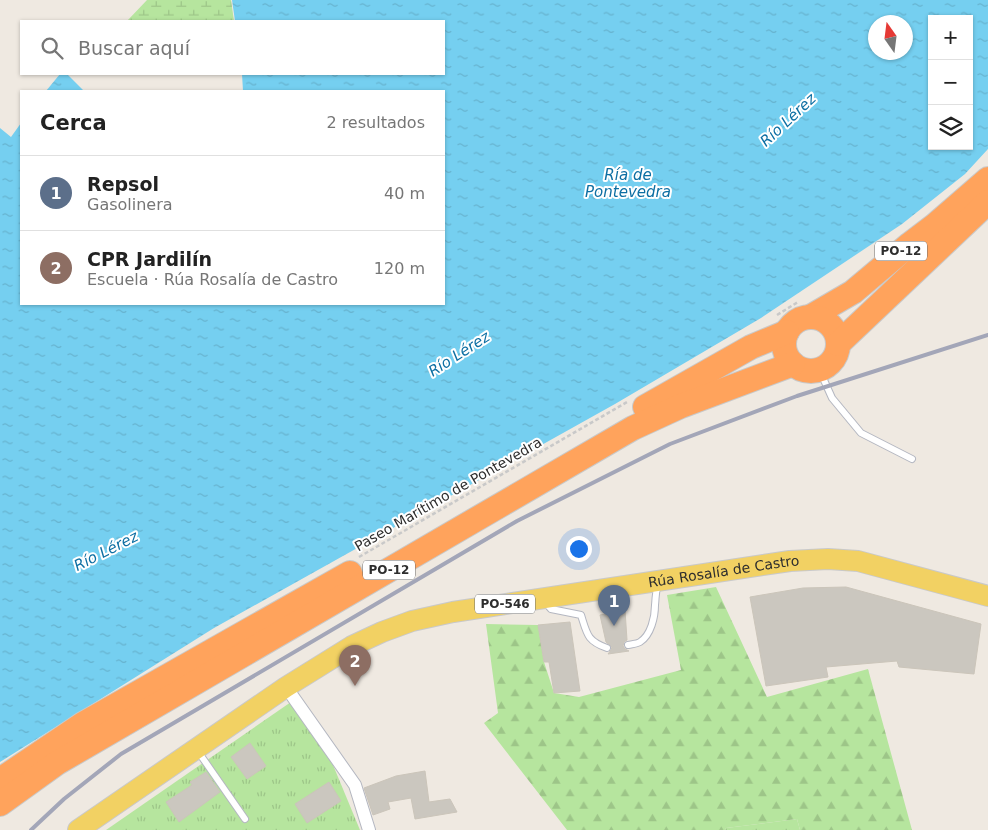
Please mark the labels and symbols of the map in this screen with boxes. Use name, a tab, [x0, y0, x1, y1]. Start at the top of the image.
north arrow	[868, 15, 913, 60]
water label: Río Lérez	[756, 89, 820, 150]
water label: Ría de Pontevedra	[585, 166, 671, 201]
road number: PO-12	[875, 242, 927, 260]
water label: Río Lérez	[425, 327, 494, 380]
street label: Paseo Marítimo de Pontevedra	[352, 434, 544, 554]
water label: Río Lérez	[71, 527, 142, 575]
your location	[566, 536, 592, 562]
street label: Rúa Rosalía de Castro	[647, 553, 800, 590]
road number: PO-12	[363, 560, 415, 580]
pin: 1	[598, 585, 630, 626]
road number: PO-546	[475, 594, 535, 614]
pin: 2	[339, 645, 371, 686]

